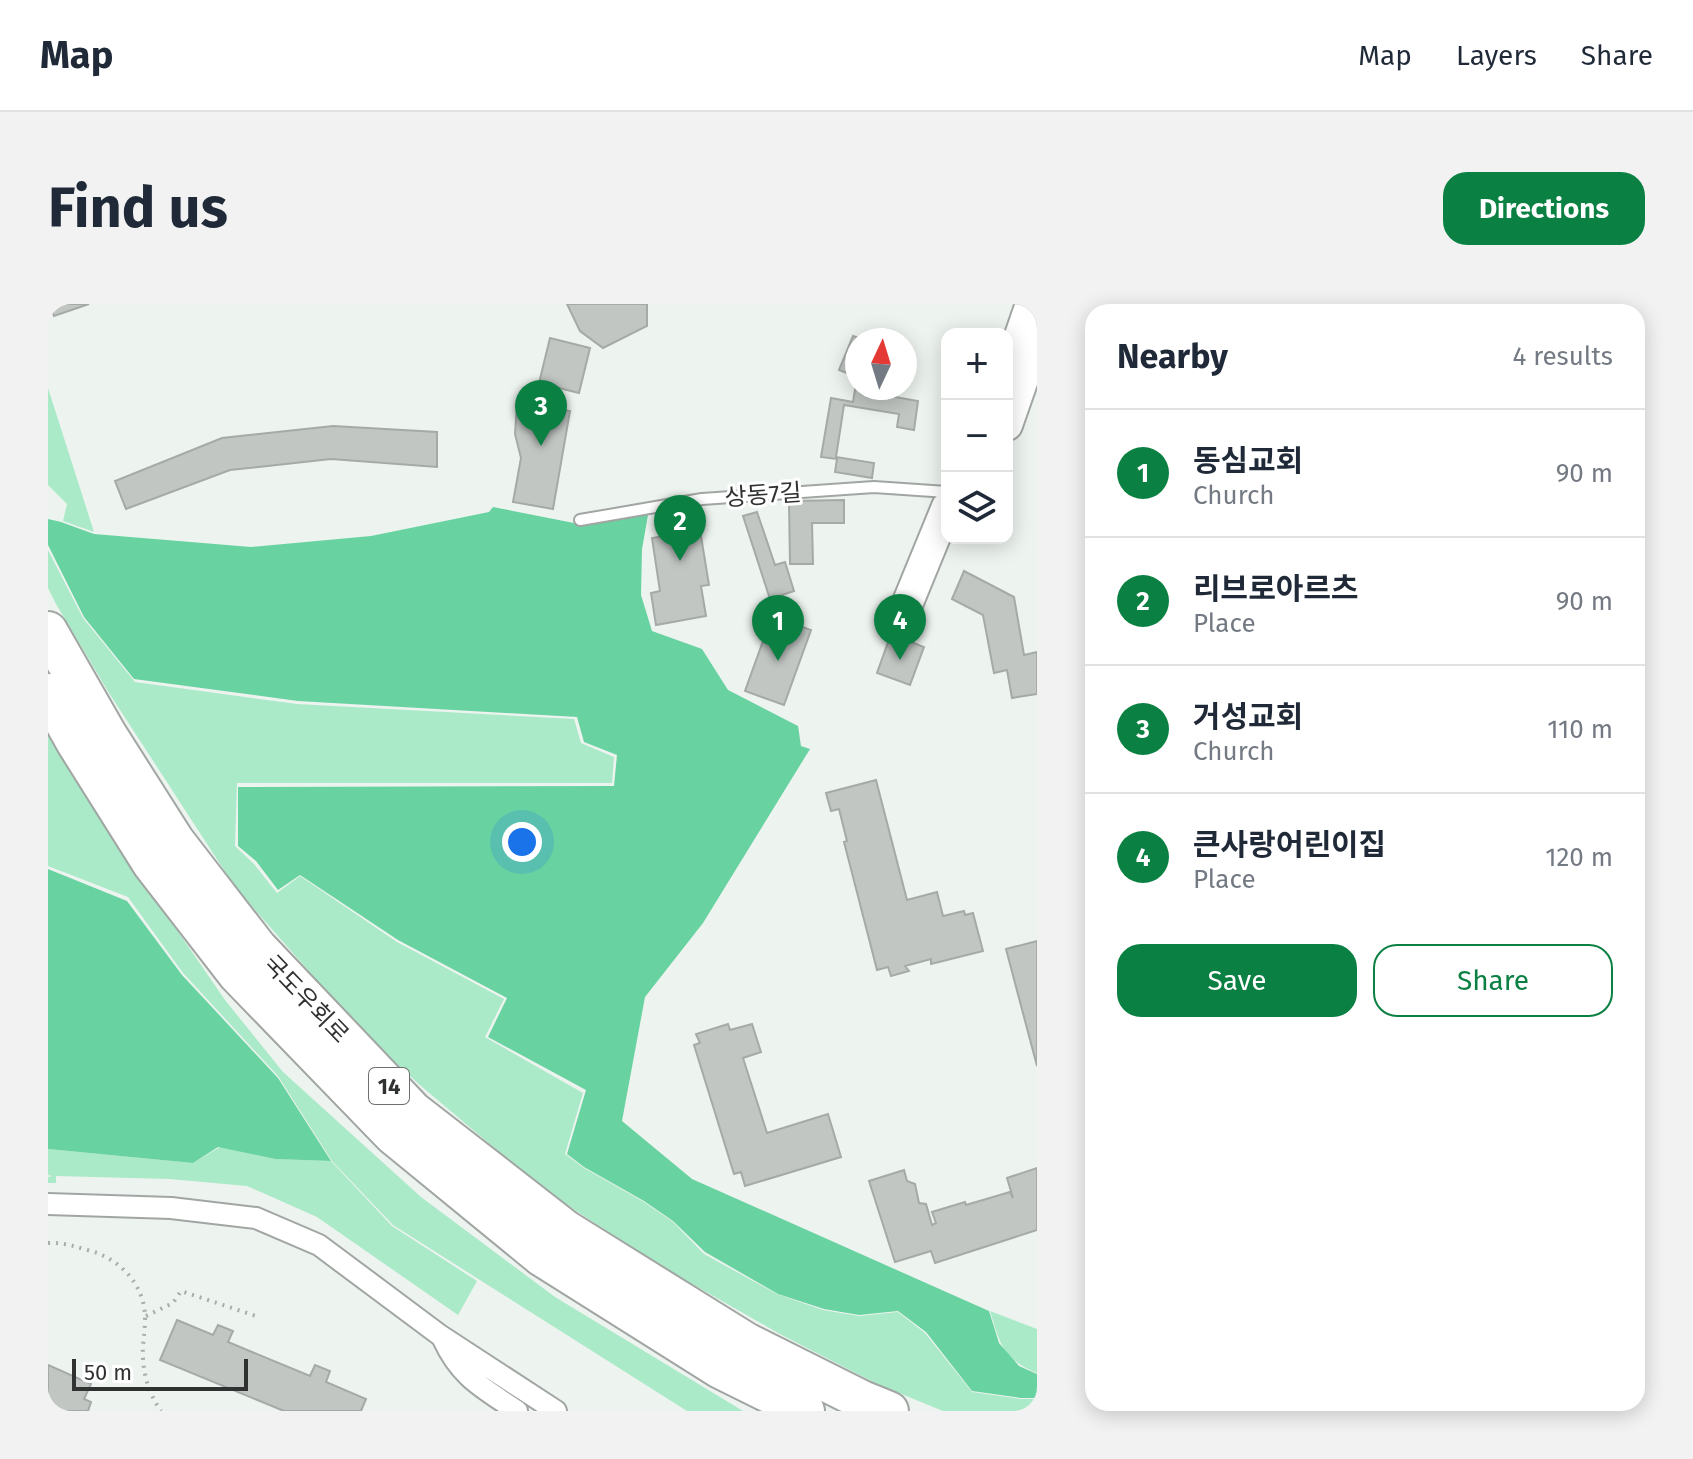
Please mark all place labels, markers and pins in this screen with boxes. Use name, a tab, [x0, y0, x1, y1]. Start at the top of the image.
pin: 3	[515, 380, 567, 446]
pin: 2	[654, 495, 706, 561]
pin: 4	[874, 594, 926, 660]
pin: 1	[752, 595, 804, 661]

